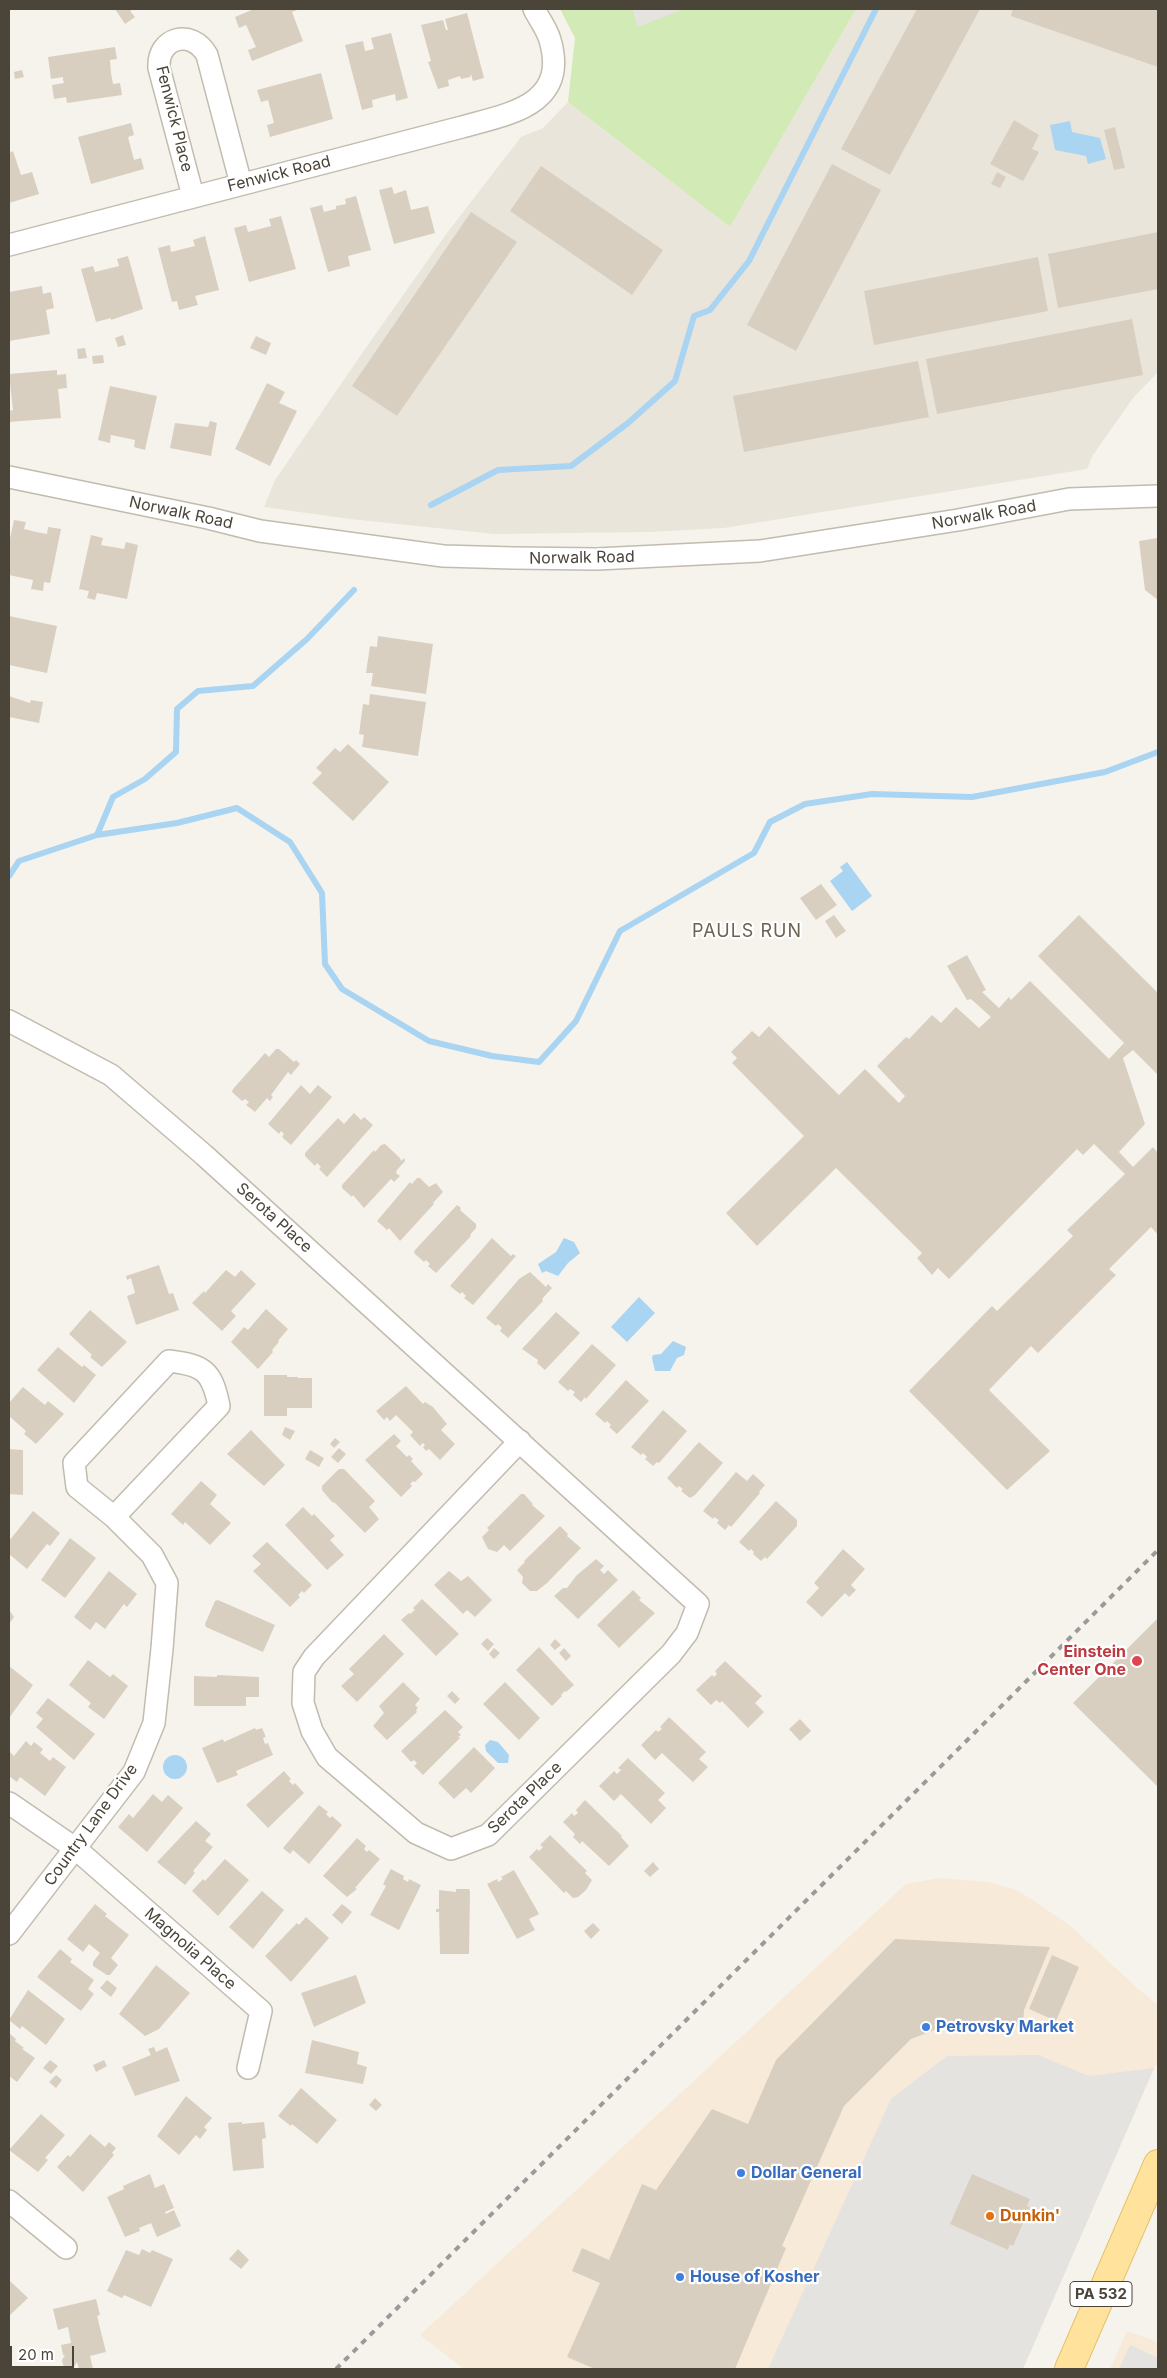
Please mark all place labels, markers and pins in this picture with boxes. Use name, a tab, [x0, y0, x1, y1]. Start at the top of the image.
place label: Einstein Center One	[1037, 1642, 1126, 1680]
marker: Einstein Center One	[1130, 1654, 1144, 1668]
place label: Petrovsky Market	[936, 2017, 1074, 2037]
marker: Petrovsky Market	[920, 2021, 932, 2033]
place label: Dollar General	[751, 2163, 862, 2183]
marker: Dollar General	[735, 2167, 747, 2179]
place label: Dunkin'	[1000, 2206, 1060, 2226]
marker: Dunkin'	[984, 2210, 996, 2222]
place label: House of Kosher	[690, 2267, 820, 2287]
marker: House of Kosher	[674, 2271, 686, 2283]

